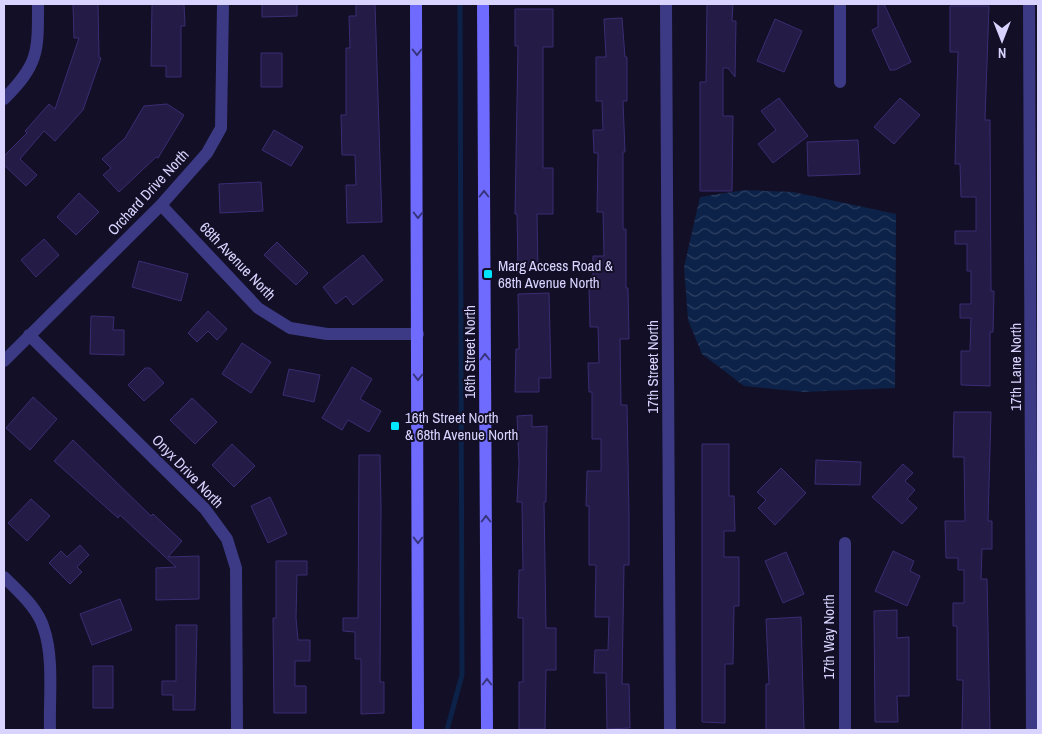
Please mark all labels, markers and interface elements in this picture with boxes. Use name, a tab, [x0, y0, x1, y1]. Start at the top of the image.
north arrow	[977, 15, 1027, 65]
text: N	[998, 44, 1006, 62]
one-way arrow	[412, 49, 422, 57]
street label: Orchard Drive North	[103, 144, 193, 240]
one-way arrow	[479, 190, 489, 198]
one-way arrow	[413, 212, 423, 219]
street label: 68th Avenue North	[195, 217, 281, 305]
place label: Marg Access Road & 68th Avenue North	[498, 255, 614, 293]
marker: Marg Access Road & 68th Avenue North	[482, 268, 494, 280]
street label: 16th Street North	[459, 305, 480, 399]
street label: 17th Street North	[642, 320, 663, 414]
street label: 17th Lane North	[1005, 323, 1026, 411]
one-way arrow	[480, 352, 490, 360]
one-way arrow	[413, 374, 423, 382]
place label: 16th Street North & 68th Avenue North	[405, 407, 518, 445]
marker: 16th Street North & 68th Avenue North	[389, 420, 401, 432]
street label: Onyx Drive North	[147, 430, 229, 512]
one-way arrow	[481, 515, 491, 522]
one-way arrow	[413, 536, 423, 544]
street label: 17th Way North	[818, 594, 839, 680]
one-way arrow	[482, 677, 492, 685]

